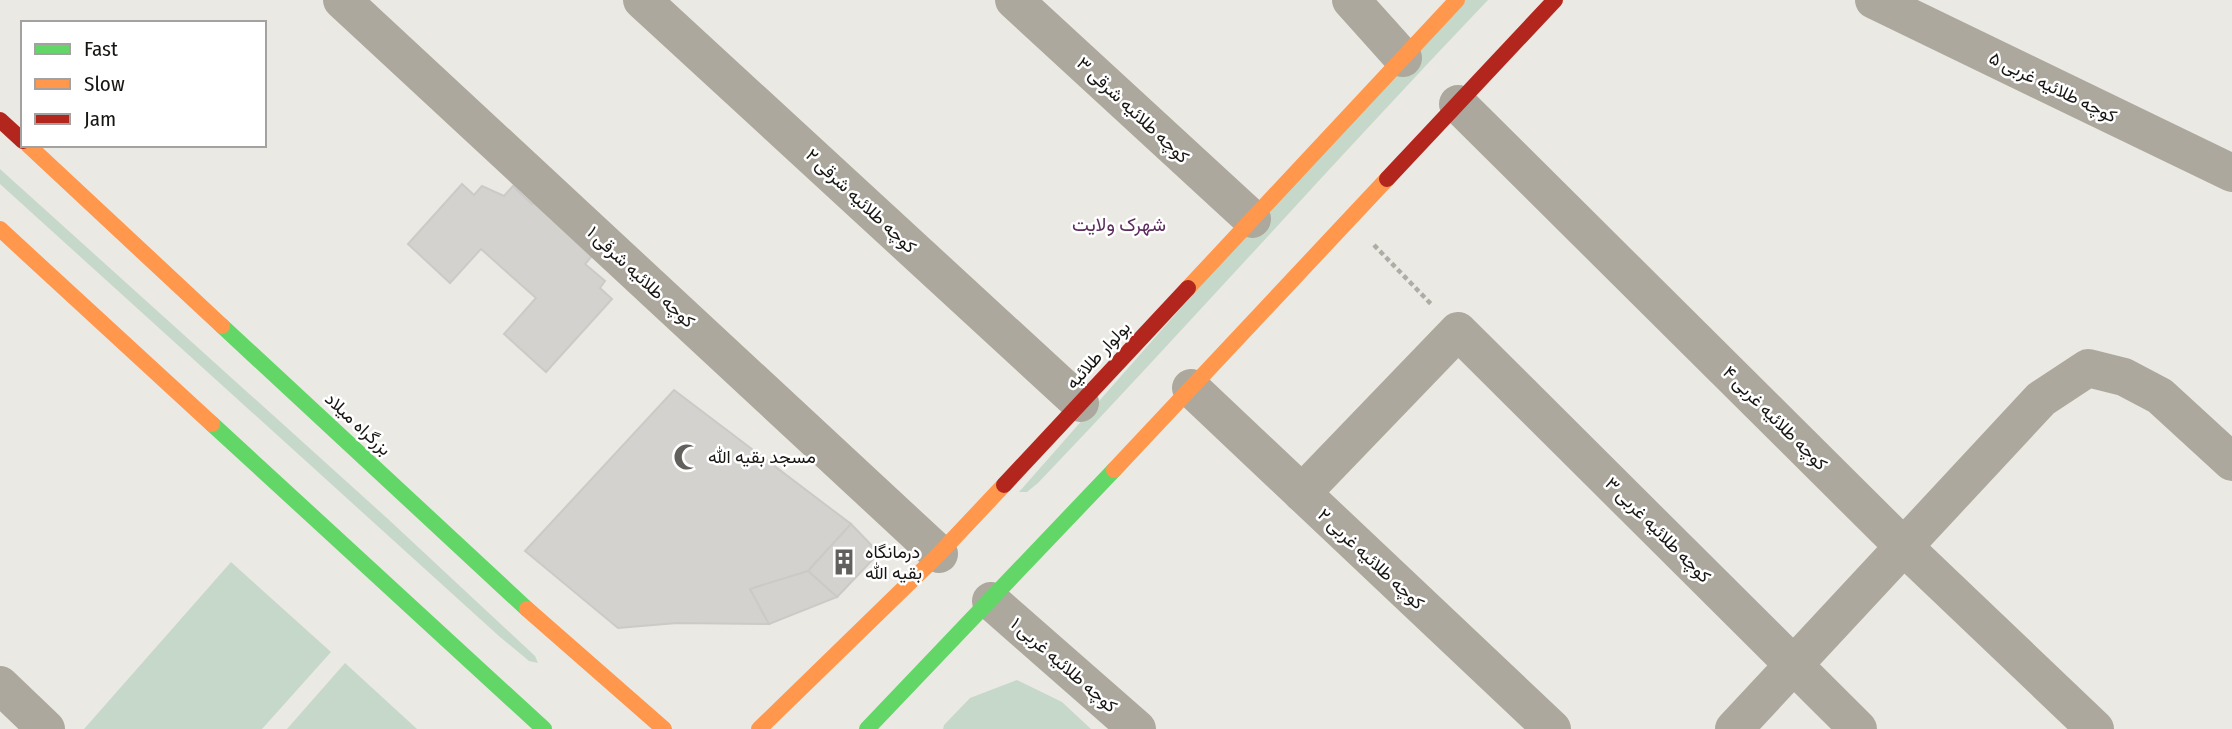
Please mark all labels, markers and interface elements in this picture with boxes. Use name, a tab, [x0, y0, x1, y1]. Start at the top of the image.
legend	[21, 21, 266, 147]
text: Fast	[84, 36, 118, 62]
street label: کوچه طلائیه غربی ۵	[1985, 47, 2120, 128]
street label: کوچه طلائیه شرقی ۳	[1072, 52, 1194, 168]
text: Slow	[84, 71, 125, 97]
text: Jam	[84, 106, 116, 132]
street label: کوچه طلائیه شرقی ۲	[800, 144, 921, 259]
district label: شهرک ولایت	[1072, 213, 1166, 236]
street label: کوچه طلائیه شرقی ۱	[582, 222, 699, 333]
street label: بولوار طلائیه	[1061, 316, 1135, 394]
street label: کوچه طلائیه غربی ۴	[1717, 361, 1832, 476]
street label: بزرگراه میلاد	[320, 388, 396, 460]
mosque icon: مسجد بقیه الله	[672, 442, 702, 472]
place label: مسجد بقیه الله	[708, 446, 816, 468]
street label: کوچه طلائیه غربی ۳	[1600, 473, 1715, 588]
street label: کوچه طلائیه غربی ۲	[1312, 504, 1429, 615]
place label: درمانگاه بقیه الله	[865, 541, 922, 584]
building icon: درمانگاه بقیه الله	[829, 547, 859, 577]
street label: کوچه طلائیه غربی ۱	[1006, 613, 1122, 718]

